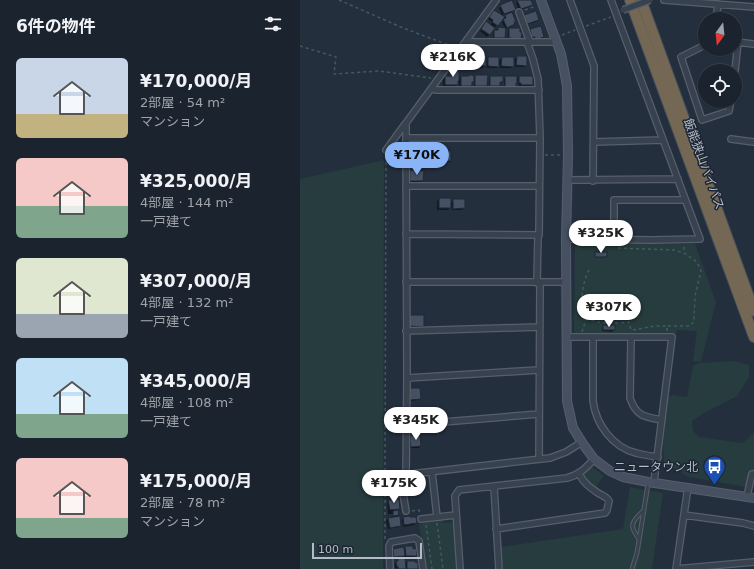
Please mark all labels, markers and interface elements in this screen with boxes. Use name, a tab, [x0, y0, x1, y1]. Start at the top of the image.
north arrow	[698, 12, 742, 56]
map controls	[698, 12, 742, 108]
icon: filters	[262, 13, 284, 35]
text: 6件の物件	[16, 16, 96, 36]
pin: ¥216K	[425, 44, 481, 78]
text: ¥216K	[430, 49, 476, 64]
button: locate	[698, 64, 742, 108]
text: ¥170,000/月	[140, 71, 252, 91]
icon: home	[48, 74, 96, 122]
text: 2部屋 · 54 m²	[140, 95, 225, 110]
text: マンション	[140, 114, 205, 129]
street label: 飯能狭山バイパス	[681, 117, 727, 211]
pin: ¥170K	[389, 142, 445, 176]
text: ¥170K	[394, 147, 440, 162]
text: ¥325,000/月	[140, 171, 252, 191]
icon: home	[48, 174, 96, 222]
text: 4部屋 · 144 m²	[140, 195, 234, 210]
text: 一戸建て	[140, 214, 192, 229]
pin: ¥325K	[573, 220, 629, 254]
text: ¥325K	[578, 225, 624, 240]
text: ¥307,000/月	[140, 271, 252, 291]
icon: home	[48, 274, 96, 322]
pin: ¥307K	[581, 294, 637, 328]
text: 4部屋 · 132 m²	[140, 295, 234, 310]
text: ¥307K	[586, 299, 632, 314]
text: 一戸建て	[140, 314, 192, 329]
text: ¥345,000/月	[140, 371, 252, 391]
icon: home	[48, 374, 96, 422]
text: 4部屋 · 108 m²	[140, 395, 234, 410]
pin: ¥345K	[388, 407, 444, 441]
text: ¥345K	[393, 412, 439, 427]
text: 一戸建て	[140, 414, 192, 429]
bus stop icon: ニュータウン北	[701, 454, 727, 487]
place label: ニュータウン北	[614, 460, 698, 474]
pin: ¥175K	[366, 470, 422, 504]
text: ¥175,000/月	[140, 471, 252, 491]
icon: home	[48, 474, 96, 522]
text: ¥175K	[371, 475, 417, 490]
text: 2部屋 · 78 m²	[140, 495, 225, 510]
text: マンション	[140, 514, 205, 529]
scale bar	[312, 541, 422, 560]
text: 100 m	[318, 543, 353, 556]

